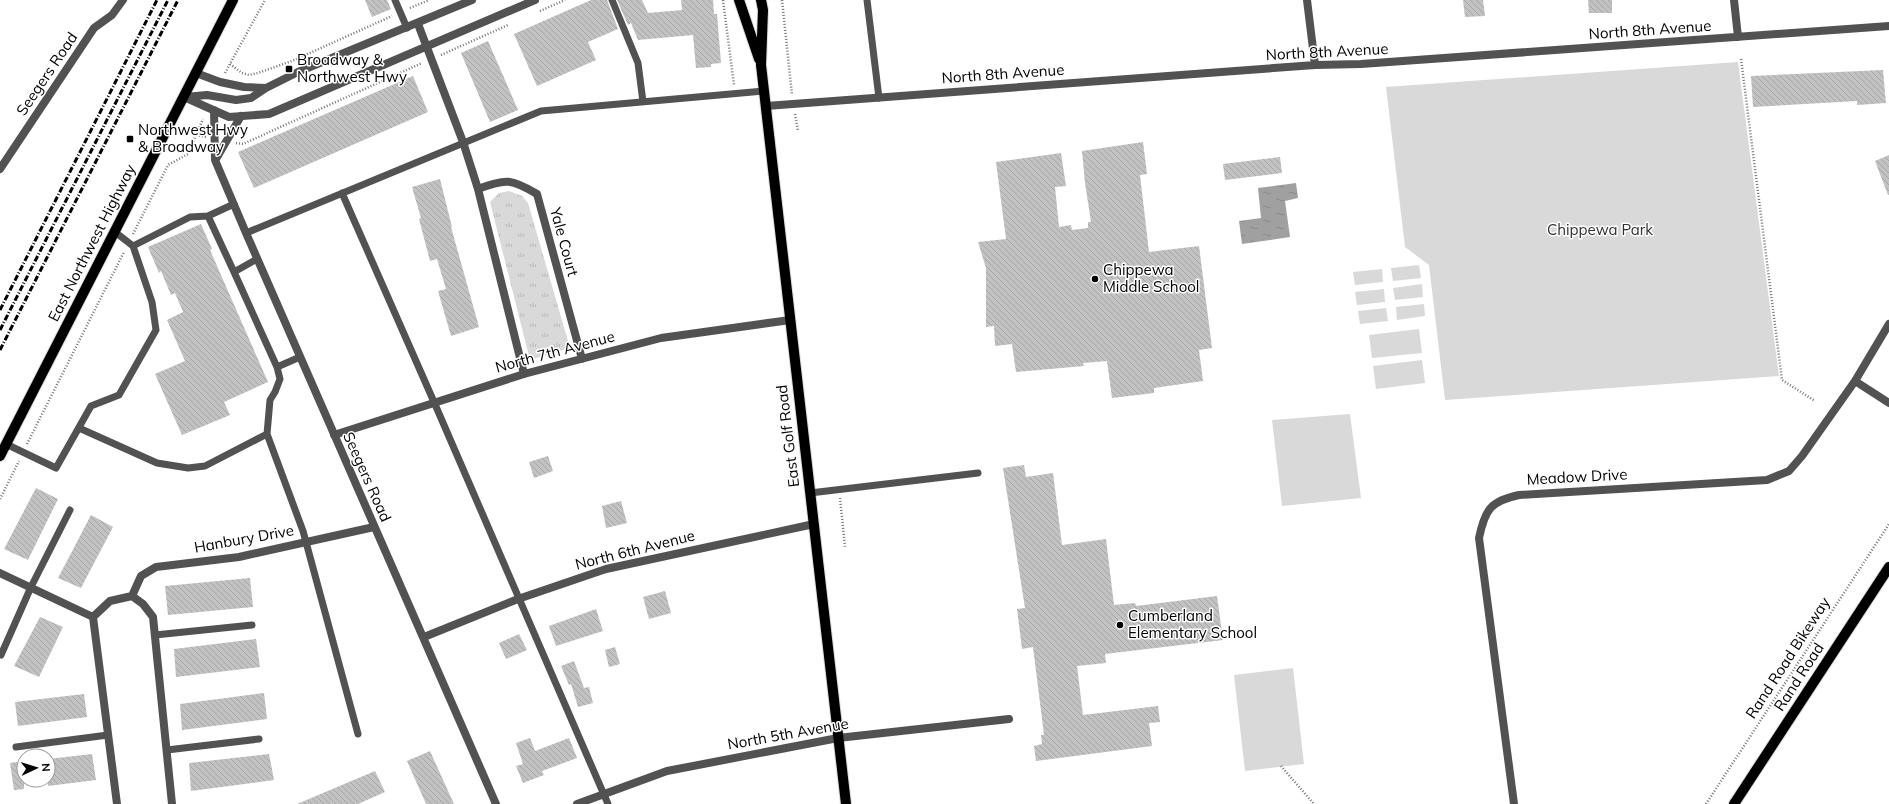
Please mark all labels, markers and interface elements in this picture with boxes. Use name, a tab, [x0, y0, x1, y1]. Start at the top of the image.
street label: North 8th Avenue	[1588, 16, 1712, 43]
street label: Seegers Road	[12, 28, 81, 119]
street label: North 8th Avenue	[1265, 39, 1389, 64]
place label: Broadway & Northwest Hwy	[297, 50, 407, 86]
street label: North 8th Avenue	[941, 60, 1065, 87]
marker: Broadway & Northwest Hwy	[284, 64, 294, 74]
place label: Northwest Hwy & Broadway	[138, 120, 248, 156]
marker: Northwest Hwy & Broadway	[125, 134, 135, 144]
street label: East Northwest Highway	[44, 161, 140, 325]
street label: Yale Court	[546, 204, 583, 278]
park label: Chippewa Park	[1547, 220, 1653, 239]
place label: Chippewa Middle School	[1103, 260, 1199, 296]
marker: Chippewa Middle School	[1090, 274, 1100, 284]
street label: North 7th Avenue	[493, 326, 617, 377]
street label: East Golf Road	[772, 384, 803, 488]
street label: Seegers Road	[339, 429, 396, 525]
street label: Meadow Drive	[1526, 464, 1628, 489]
street label: Hanbury Drive	[193, 520, 295, 557]
street label: North 6th Avenue	[573, 525, 697, 574]
street label: Rand Road Bikeway	[1742, 594, 1834, 722]
place label: Cumberland Elementary School	[1128, 606, 1257, 642]
marker: Cumberland Elementary School	[1115, 620, 1125, 630]
street label: Rand Road	[1770, 639, 1828, 715]
street label: North 5th Avenue	[726, 713, 850, 754]
north arrow	[16, 748, 56, 788]
text: N	[39, 763, 53, 772]

